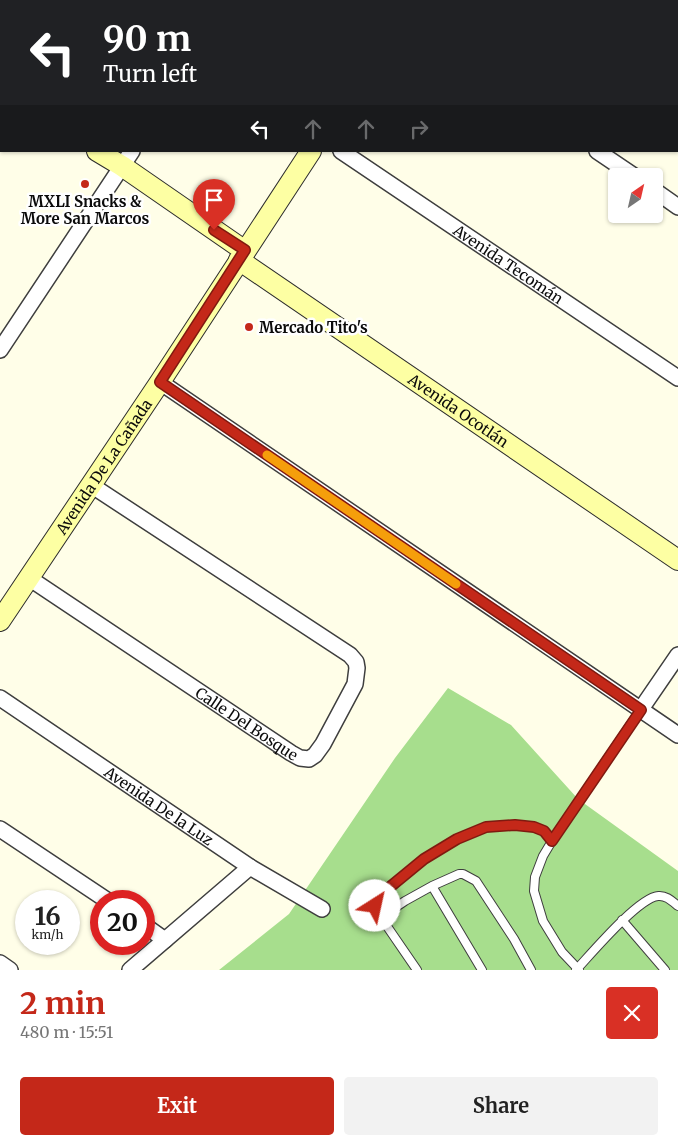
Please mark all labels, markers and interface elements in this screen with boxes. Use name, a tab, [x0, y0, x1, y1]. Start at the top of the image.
text: 90 m	[103, 17, 191, 61]
icon: left	[20, 20, 85, 85]
text: Turn left	[103, 60, 197, 88]
icon: left	[246, 115, 274, 143]
icon: ahead	[299, 115, 327, 143]
icon: ahead	[352, 115, 380, 143]
icon: right	[405, 115, 433, 143]
north arrow	[608, 168, 662, 222]
map controls	[608, 168, 663, 223]
marker: MXLI Snacks & More San Marcos	[79, 178, 91, 190]
pin	[193, 179, 235, 230]
icon: arrive	[200, 186, 228, 214]
place label: MXLI Snacks & More San Marcos	[21, 192, 149, 228]
street label: Avenida Tecomán	[449, 220, 567, 308]
place label: Mercado Tito's	[259, 318, 368, 337]
marker: Mercado Tito's	[243, 321, 255, 333]
street label: Avenida Ocotlán	[404, 369, 512, 451]
street label: Avenida De La Cañada	[51, 395, 156, 539]
street label: Calle Del Bosque	[192, 683, 301, 765]
street label: Avenida De la Luz	[100, 761, 217, 849]
position arrow	[348, 879, 400, 931]
speed limit sign: 20	[90, 890, 155, 955]
text: 16	[34, 900, 61, 932]
text: km/h	[32, 927, 63, 942]
text: 2 min	[20, 984, 105, 1022]
button: close	[606, 987, 658, 1039]
text: 480 m · 15:51	[20, 1022, 113, 1042]
button: Exit	[20, 1077, 334, 1135]
button: Share	[344, 1077, 658, 1135]

